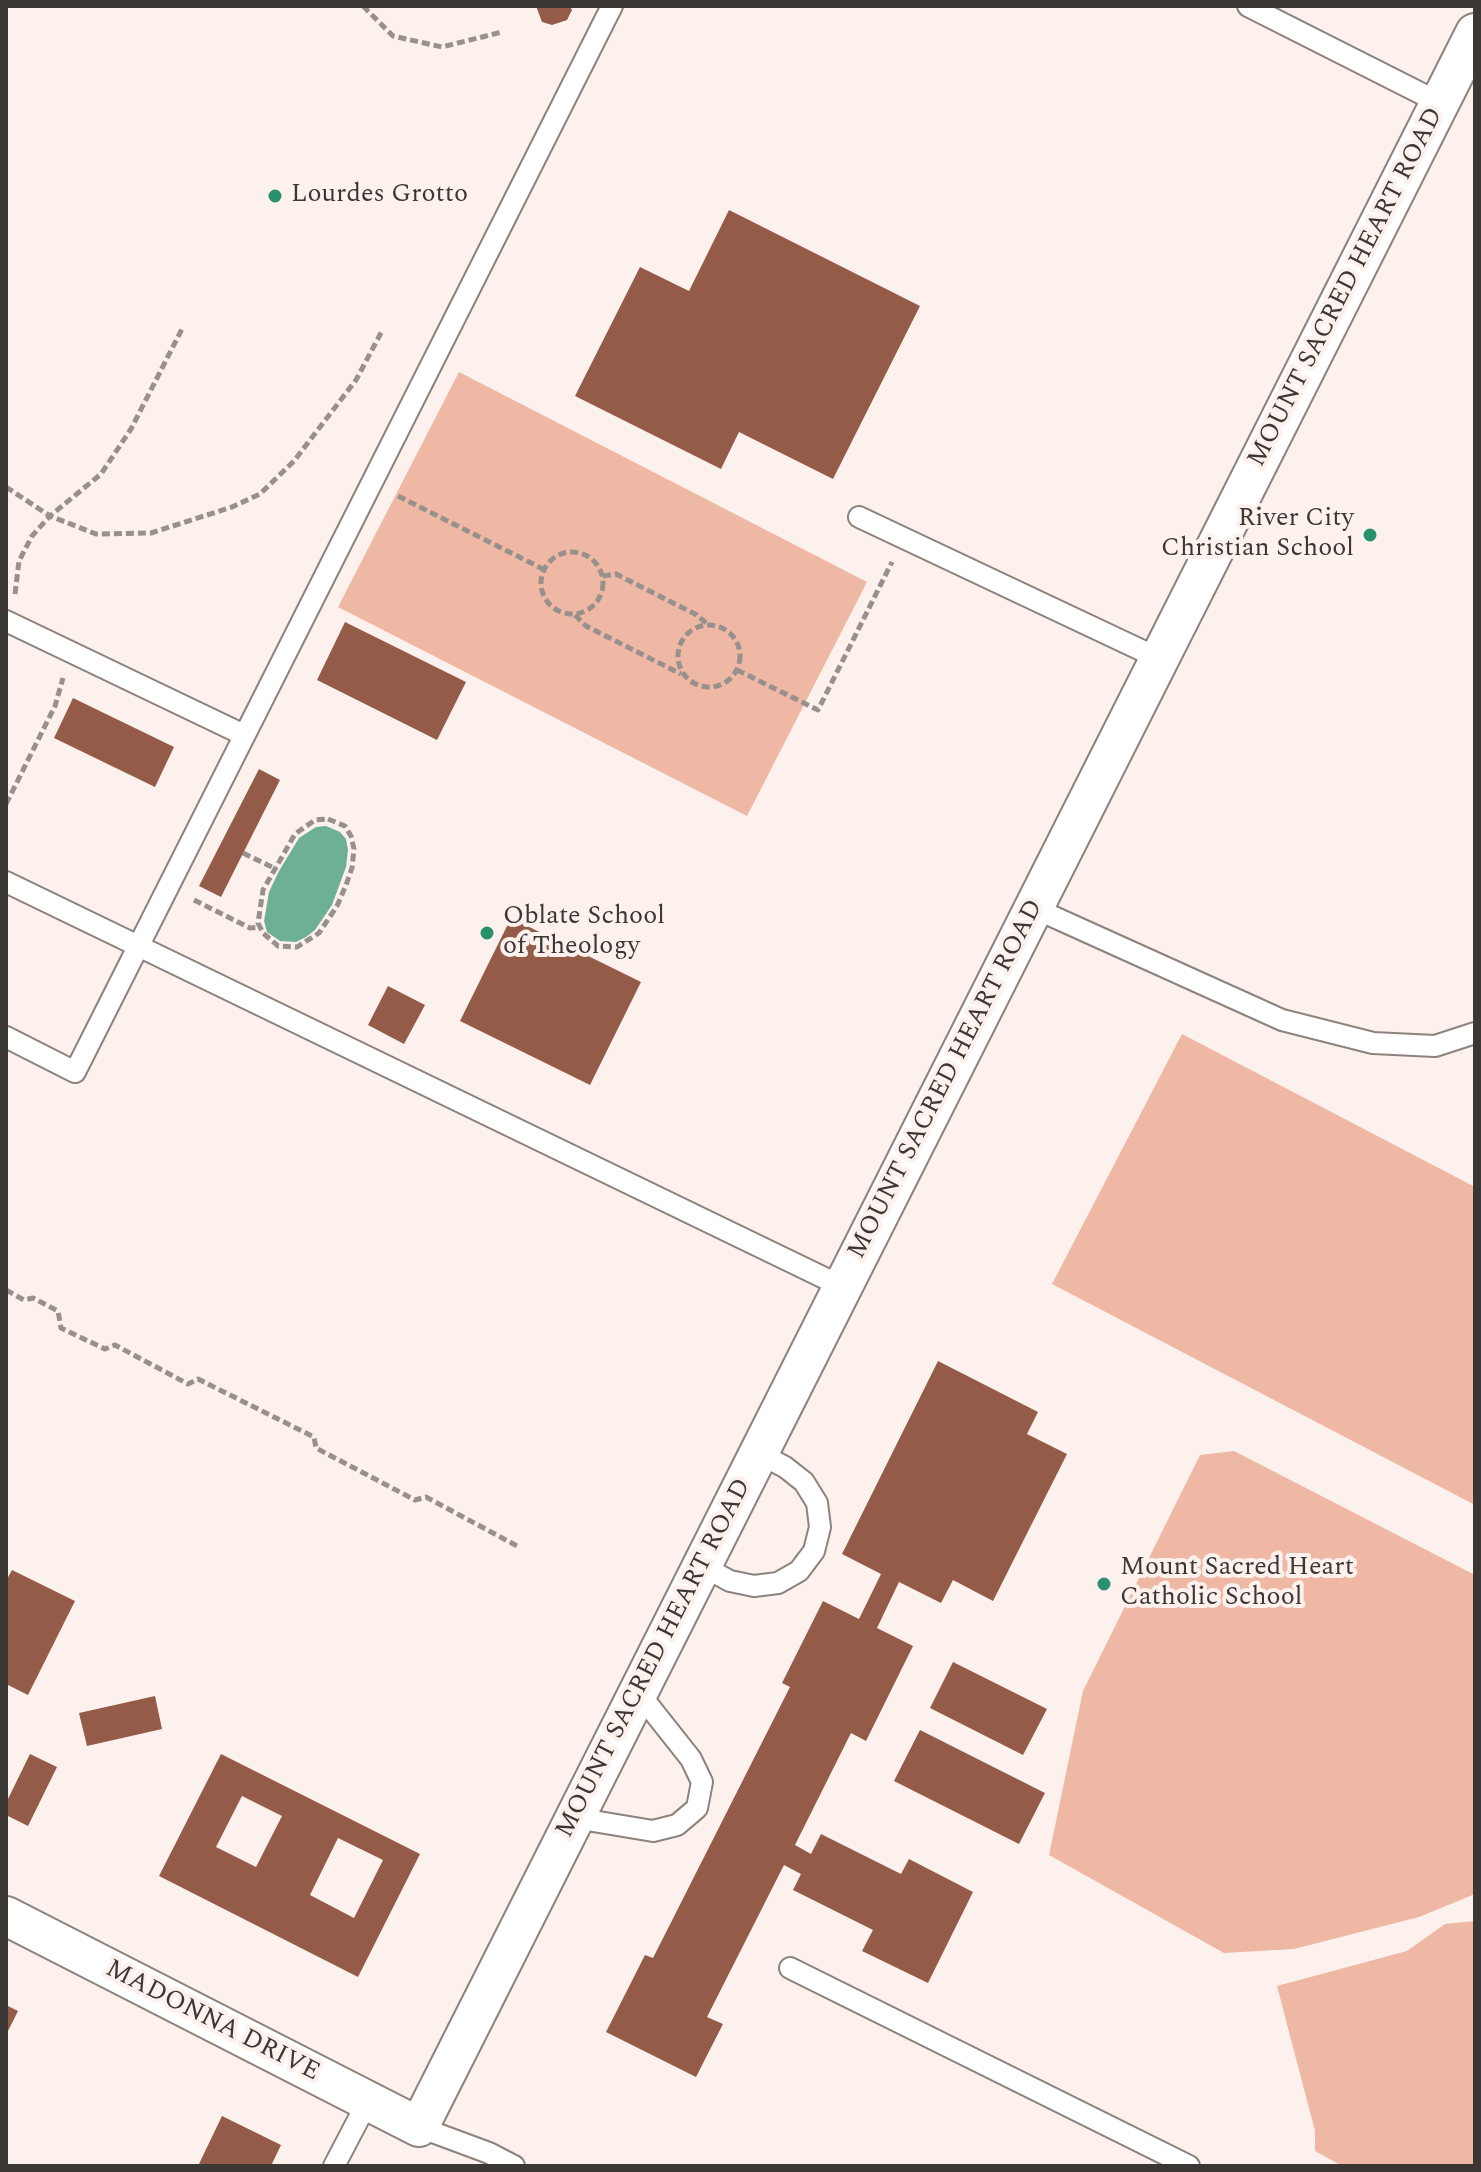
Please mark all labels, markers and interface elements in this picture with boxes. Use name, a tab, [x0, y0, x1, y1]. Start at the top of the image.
street label: MOUNT SACRED HEART ROAD	[1243, 103, 1451, 473]
place label: Lourdes Grotto	[291, 180, 468, 212]
marker: Lourdes Grotto	[266, 187, 284, 205]
place label: River City Christian School	[1161, 504, 1354, 566]
marker: River City Christian School	[1361, 526, 1379, 544]
street label: MOUNT SACRED HEART ROAD	[843, 895, 1051, 1265]
place label: Oblate School of Theology	[503, 902, 665, 964]
marker: Oblate School of Theology	[478, 924, 496, 942]
street label: MOUNT SACRED HEART ROAD	[551, 1474, 759, 1844]
place label: Mount Sacred Heart Catholic School	[1120, 1553, 1354, 1614]
marker: Mount Sacred Heart Catholic School	[1095, 1575, 1113, 1593]
street label: MADONNA DRIVE	[100, 1955, 324, 2089]

